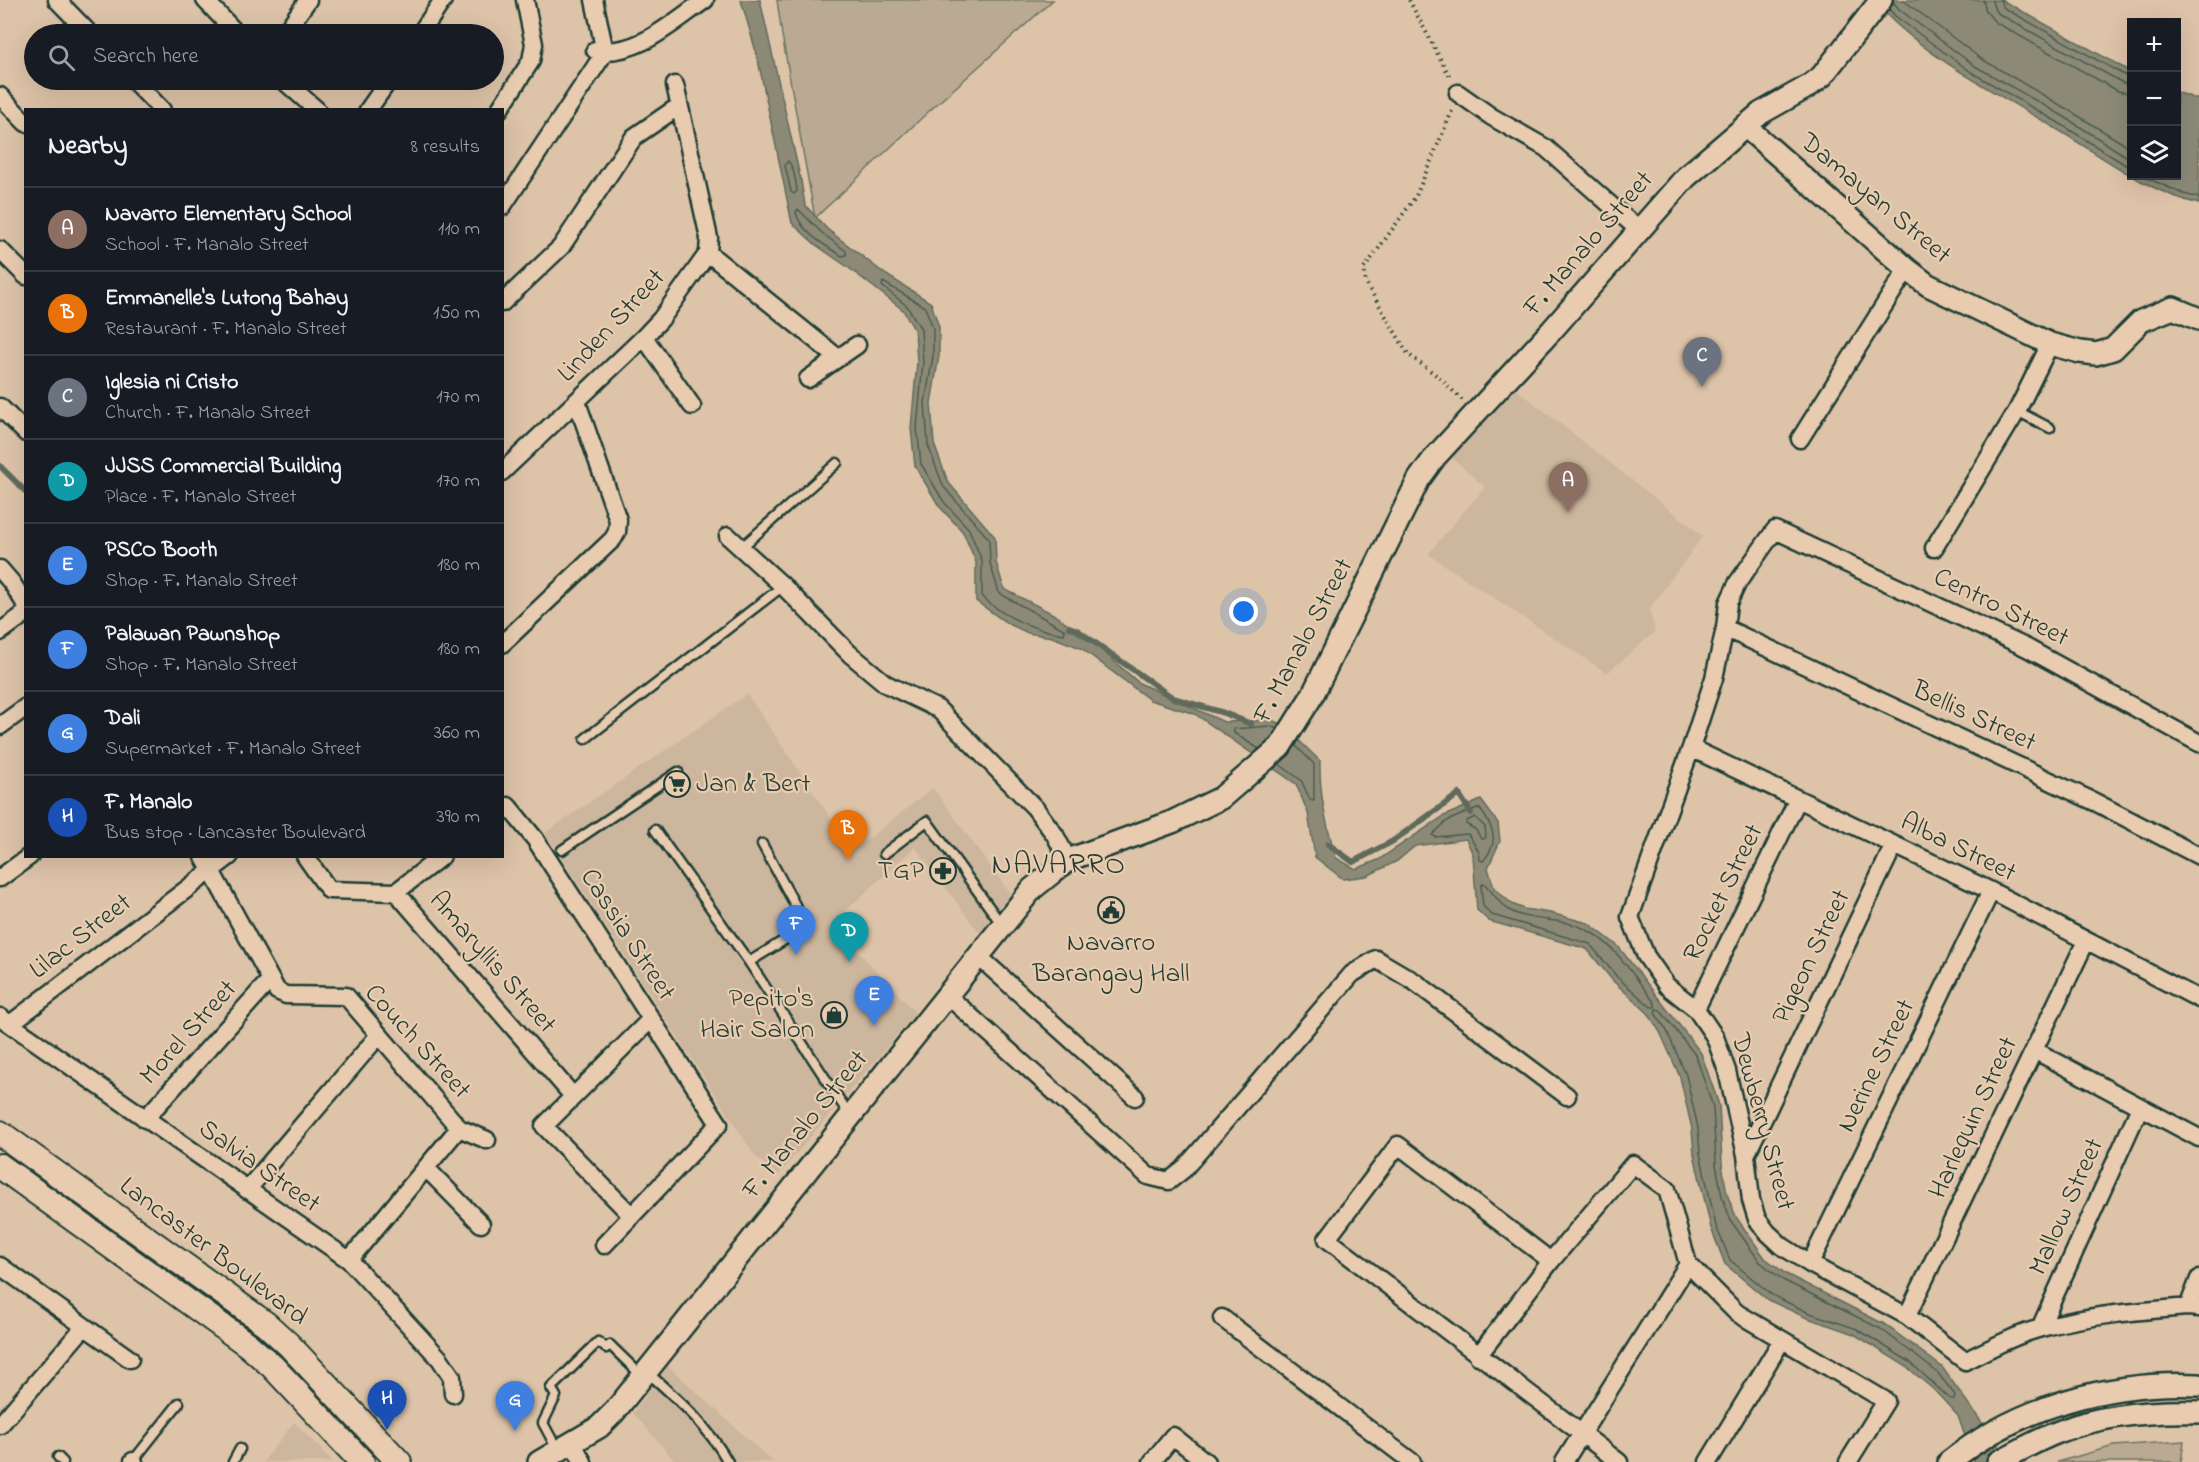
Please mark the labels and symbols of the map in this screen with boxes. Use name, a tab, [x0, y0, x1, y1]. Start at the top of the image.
street label: Damayan Street	[1790, 123, 1959, 274]
street label: F. Manalo Street	[1514, 163, 1663, 326]
street label: Linden Street	[549, 260, 675, 392]
pin: C	[1682, 338, 1722, 387]
pin: A	[1548, 462, 1588, 512]
street label: F. Manalo Street	[1244, 552, 1364, 731]
street label: Centro Street	[1927, 558, 2075, 658]
your location	[1229, 597, 1258, 626]
street label: Bellis Street	[1905, 671, 2042, 763]
place label: Jan & Bert	[696, 765, 811, 804]
supermarket icon: Jan & Bert	[662, 769, 692, 799]
street label: Alba Street	[1893, 803, 2023, 893]
pin: B	[828, 810, 868, 860]
street label: Rocket Street	[1674, 818, 1774, 968]
district label: NAVARRO	[992, 844, 1127, 888]
place label: TGP	[878, 852, 924, 891]
pharmacy icon: TGP	[928, 856, 958, 886]
street label: Cassia Street	[569, 861, 685, 1009]
street label: Amaryllis Street	[419, 883, 565, 1043]
street label: Pigeon Street	[1763, 883, 1861, 1031]
street label: Lilac Street	[21, 884, 141, 990]
public building icon: Navarro Barangay Hall	[1096, 895, 1126, 925]
pin: F	[776, 906, 816, 955]
pin: D	[830, 912, 868, 962]
place label: Navarro Barangay Hall	[1032, 924, 1189, 994]
street label: Morel Street	[131, 972, 247, 1094]
street label: Couch Street	[354, 976, 480, 1108]
pin: E	[854, 976, 894, 1026]
place label: Pepito's Hair Salon	[700, 980, 814, 1050]
street label: Nerine Street	[1828, 993, 1926, 1139]
shop icon: Pepito's Hair Salon	[819, 1000, 849, 1030]
street label: Dewberry Street	[1719, 1028, 1804, 1215]
street label: Harlequin Street	[1919, 1031, 2029, 1205]
street label: F. Manalo Street	[733, 1042, 878, 1209]
street label: Salvia Street	[190, 1111, 328, 1223]
street label: Mallow Street	[2019, 1132, 2115, 1282]
street label: Lancaster Boulevard	[111, 1168, 315, 1336]
pin: H	[368, 1380, 406, 1430]
pin: G	[496, 1382, 534, 1431]

